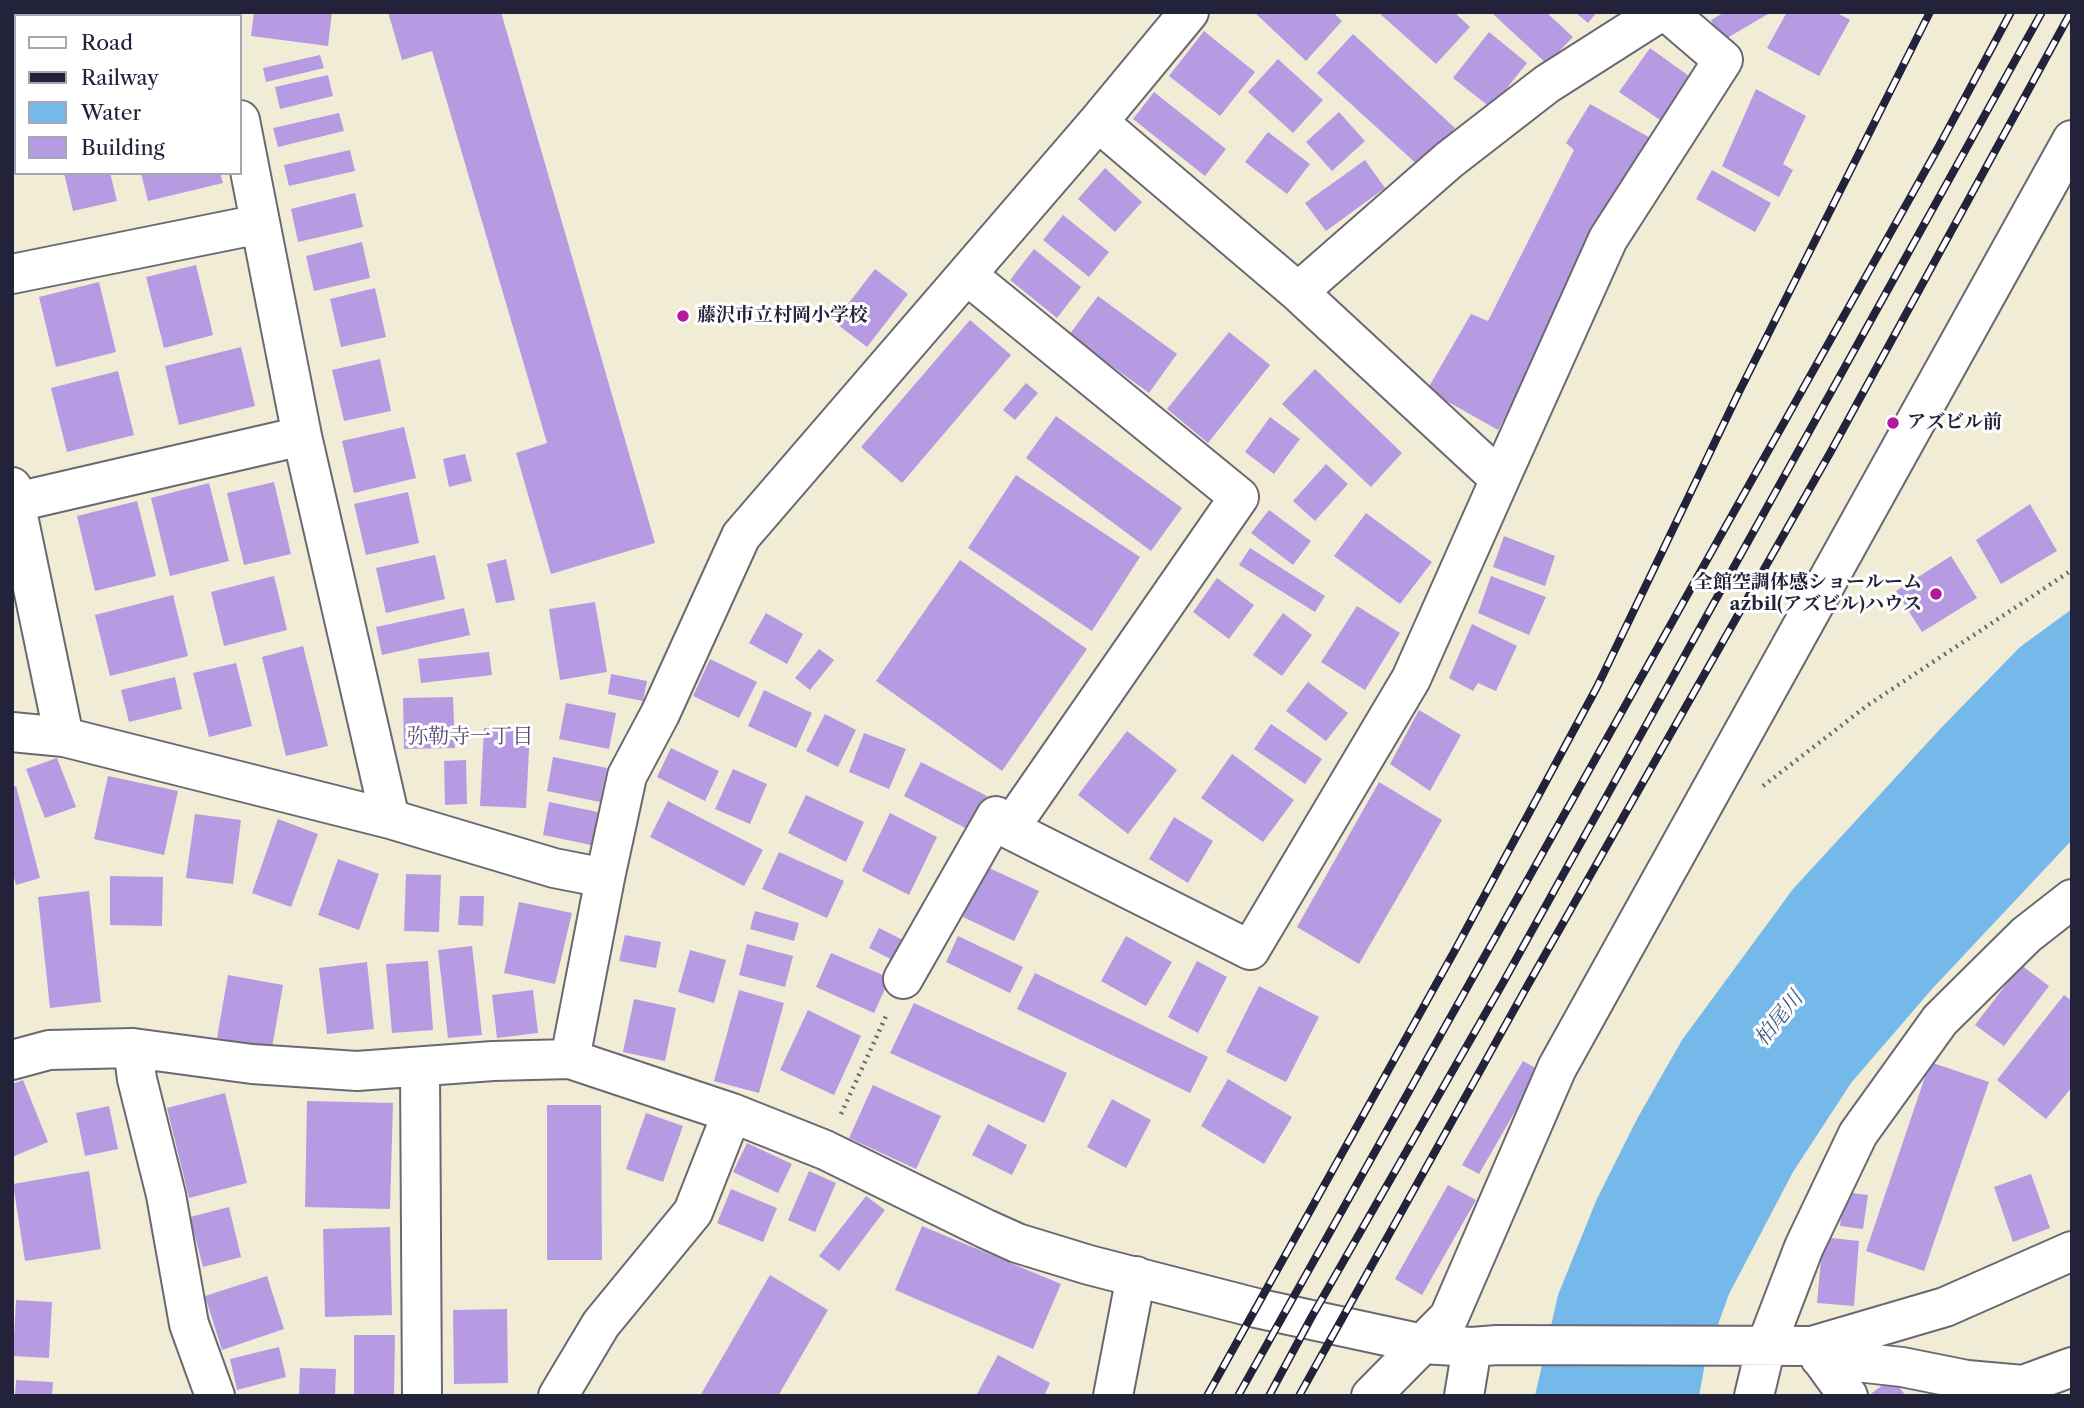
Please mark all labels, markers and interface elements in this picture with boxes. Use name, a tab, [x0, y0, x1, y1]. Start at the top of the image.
legend	[14, 14, 242, 175]
text: Road	[81, 30, 133, 55]
text: Railway	[81, 65, 159, 90]
text: Water	[81, 100, 141, 125]
text: Building	[81, 135, 165, 160]
place label: 藤沢市立村岡小学校	[697, 305, 868, 327]
marker: 藤沢市立村岡小学校	[675, 308, 691, 324]
place label: アズビル前	[1907, 412, 2002, 434]
marker: アズビル前	[1885, 415, 1901, 431]
place label: 全館空調体感ショールーム azbil(アズビル)ハウス	[1694, 572, 1922, 616]
marker: 全館空調体感ショールーム azbil(アズビル)ハウス	[1928, 586, 1944, 602]
district label: 弥勒寺一丁目	[407, 724, 533, 750]
water label: 柏尾川	[1749, 987, 1809, 1051]

